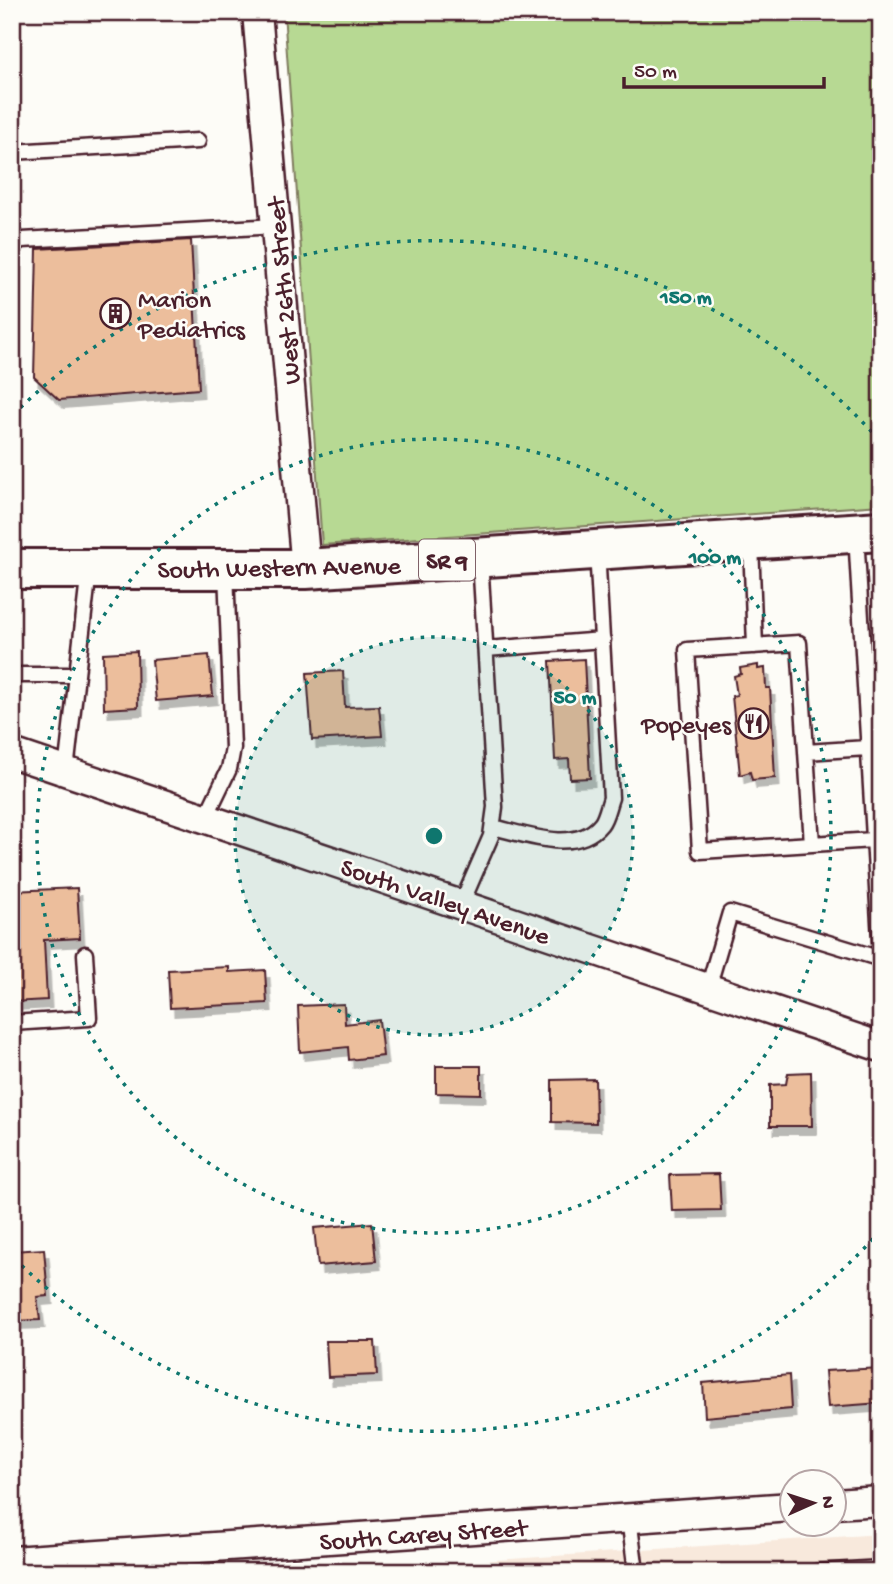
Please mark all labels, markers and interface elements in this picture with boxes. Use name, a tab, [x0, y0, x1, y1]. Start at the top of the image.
scale bar	[624, 46, 823, 90]
text: 50 m	[634, 61, 677, 86]
street label: West 26th Street	[263, 193, 310, 386]
place label: Marion Pediatrics	[137, 287, 246, 348]
text: 150 m	[659, 287, 712, 312]
building icon: Marion Pediatrics	[98, 296, 132, 330]
road number: SR 9	[419, 540, 475, 580]
text: 100 m	[688, 547, 741, 572]
street label: South Western Avenue	[157, 553, 402, 588]
text: 50 m	[554, 687, 597, 712]
restaurant icon: Popeyes	[737, 706, 771, 740]
place label: Popeyes	[640, 712, 732, 743]
centre of rings	[422, 824, 446, 848]
street label: South Valley Avenue	[336, 854, 554, 955]
north arrow	[778, 1468, 848, 1538]
text: N	[815, 1495, 838, 1509]
street label: South Carey Street	[319, 1515, 530, 1560]

